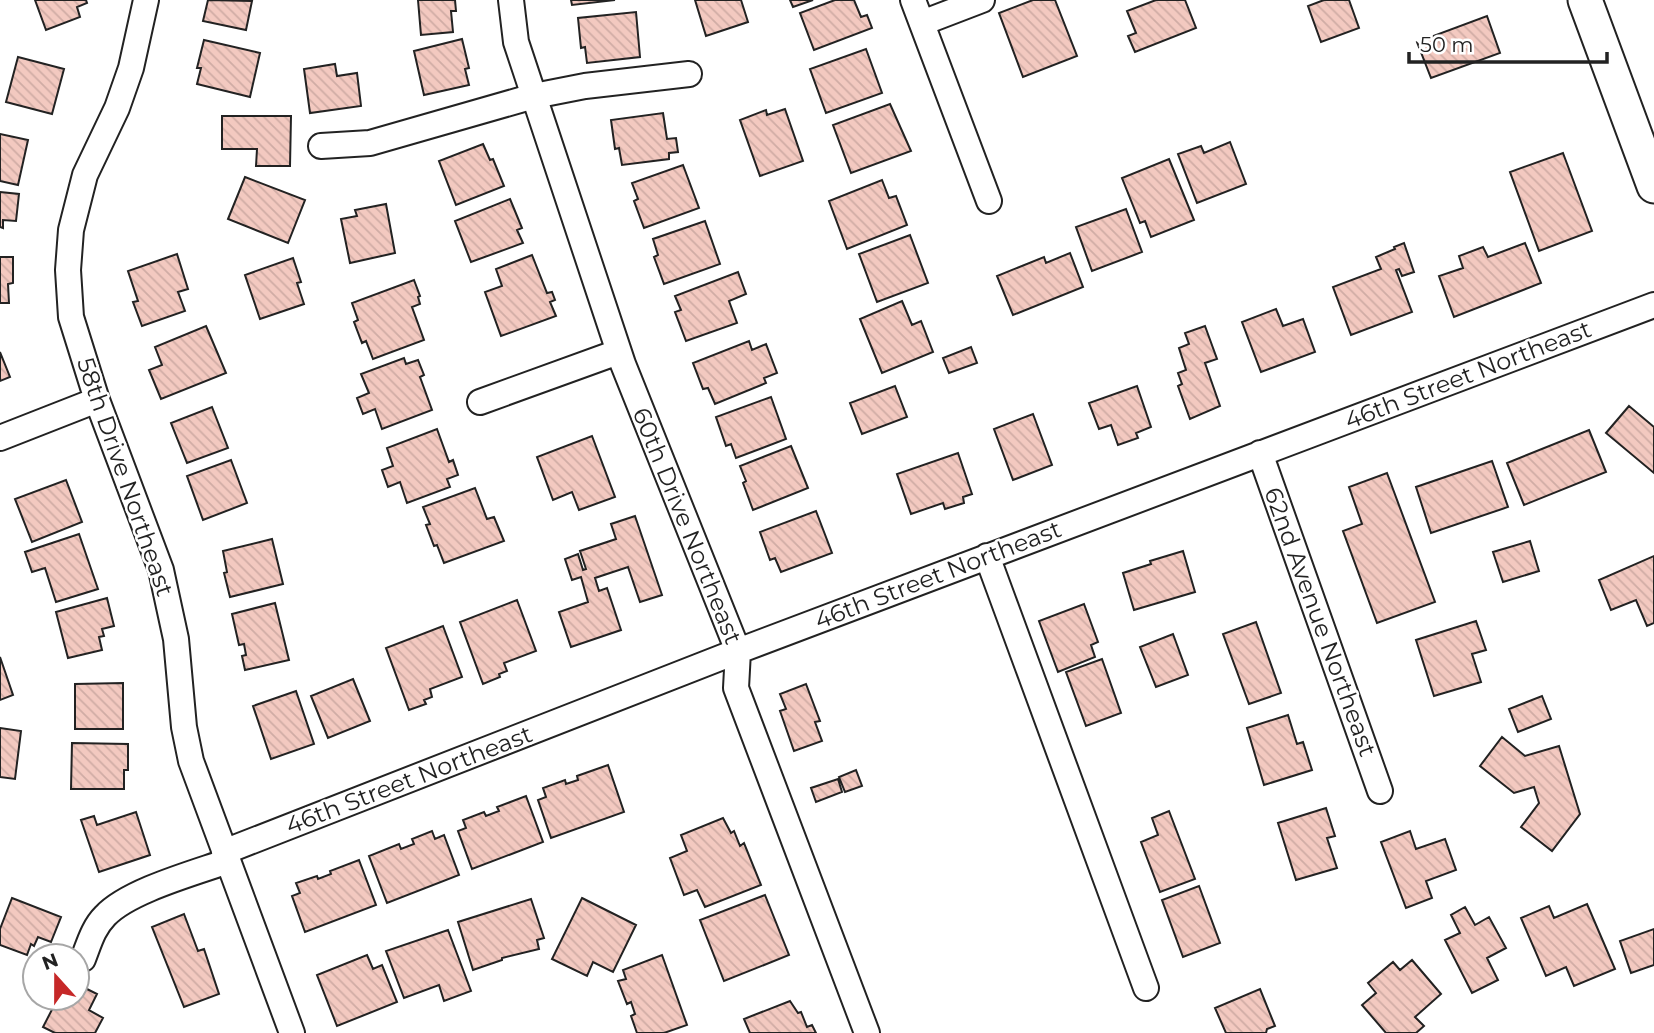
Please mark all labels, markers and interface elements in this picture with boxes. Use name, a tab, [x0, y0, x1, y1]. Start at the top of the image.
scale bar	[1409, 21, 1607, 65]
text: 50 m	[1420, 32, 1474, 57]
street label: 46th Street Northeast	[1340, 314, 1595, 435]
street label: 58th Drive Northeast	[71, 354, 180, 600]
street label: 60th Drive Northeast	[627, 403, 748, 648]
street label: 62nd Avenue Northeast	[1258, 483, 1383, 761]
street label: 46th Street Northeast	[810, 514, 1065, 635]
street label: 46th Street Northeast	[281, 719, 536, 840]
north arrow	[21, 942, 91, 1012]
text: N	[39, 948, 61, 975]

